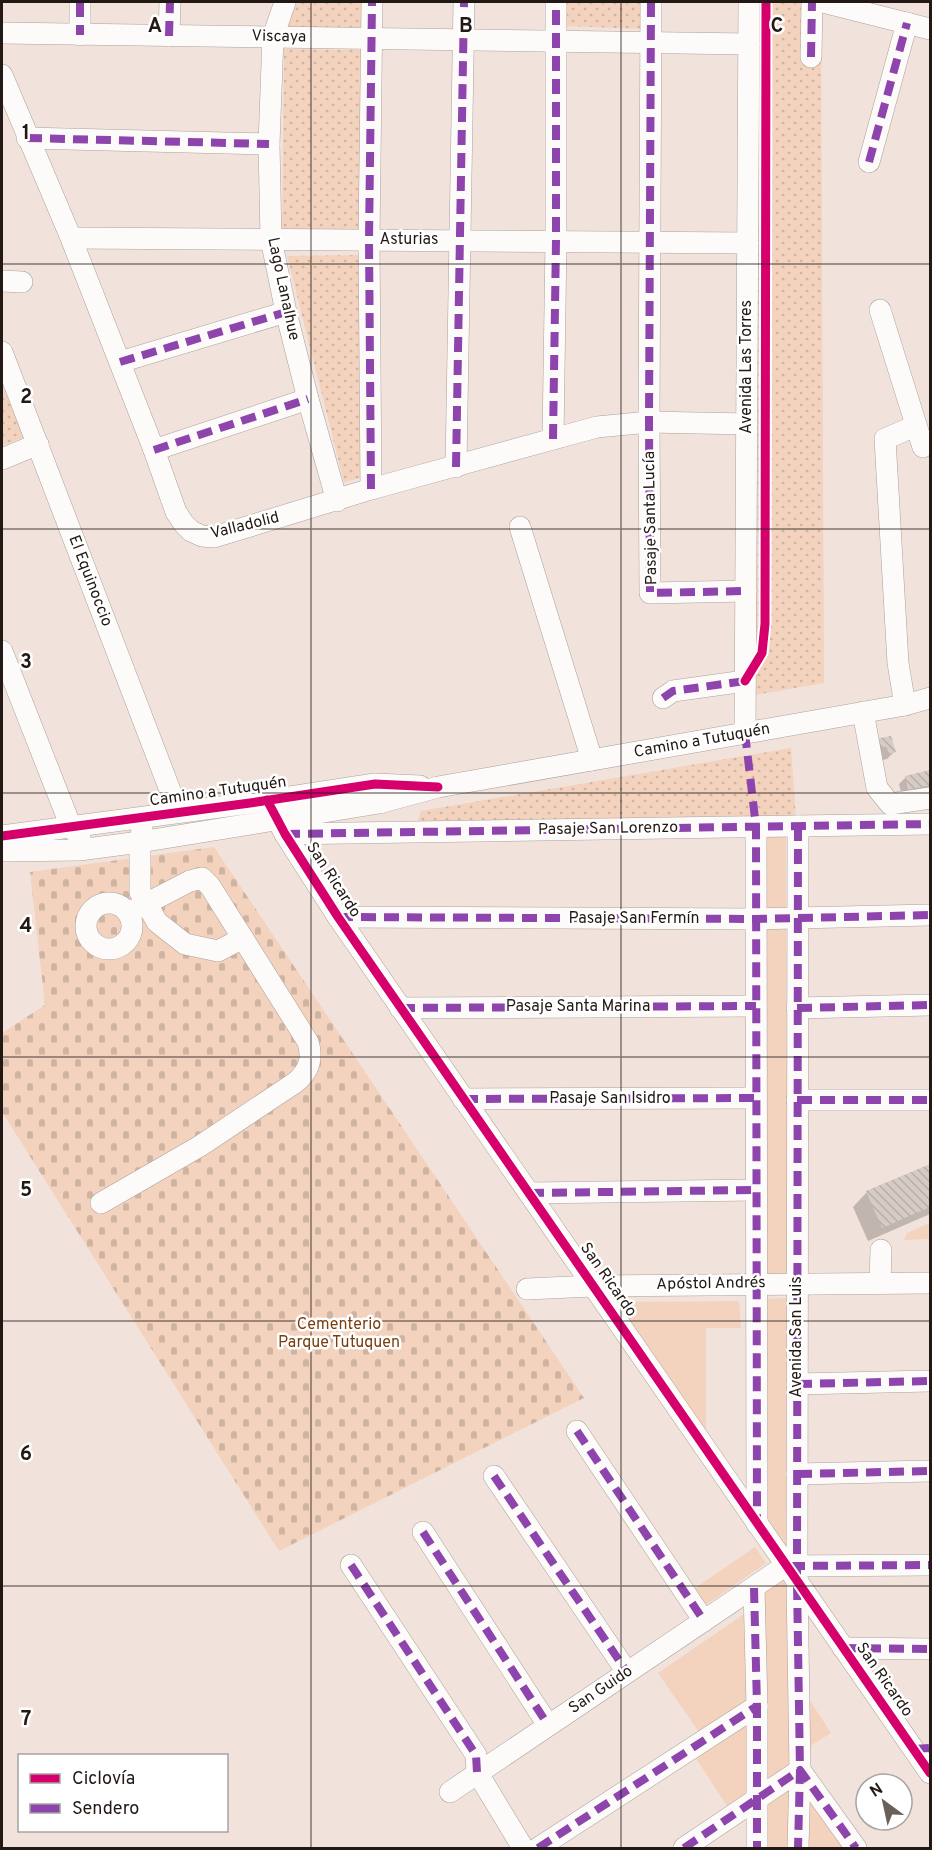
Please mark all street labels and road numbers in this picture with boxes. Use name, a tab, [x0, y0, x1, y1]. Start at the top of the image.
street label: Viscaya	[252, 27, 306, 47]
street label: Asturias	[379, 230, 439, 250]
street label: Lago Lanalhue	[262, 236, 304, 342]
street label: Avenida Las Torres	[737, 300, 757, 434]
street label: Pasaje Santa Lucía	[640, 451, 662, 585]
street label: Valladolid	[209, 508, 281, 544]
street label: El Equinoccio	[63, 533, 117, 630]
street label: Camino a Tutuquén	[632, 719, 772, 763]
street label: Camino a Tutuquén	[148, 773, 288, 811]
street label: Pasaje San Lorenzo	[538, 818, 678, 840]
street label: San Ricardo	[301, 839, 365, 922]
street label: Pasaje San Fermín	[568, 909, 700, 929]
street label: Pasaje Santa Marina	[506, 997, 650, 1017]
street label: Pasaje San Isidro	[549, 1089, 671, 1109]
street label: San Ricardo	[575, 1239, 641, 1321]
street label: Apóstol Andrés	[656, 1273, 766, 1295]
street label: Avenida San Luis	[787, 1276, 807, 1398]
street label: San Ricardo	[851, 1639, 917, 1721]
street label: San Guido	[565, 1661, 637, 1719]

